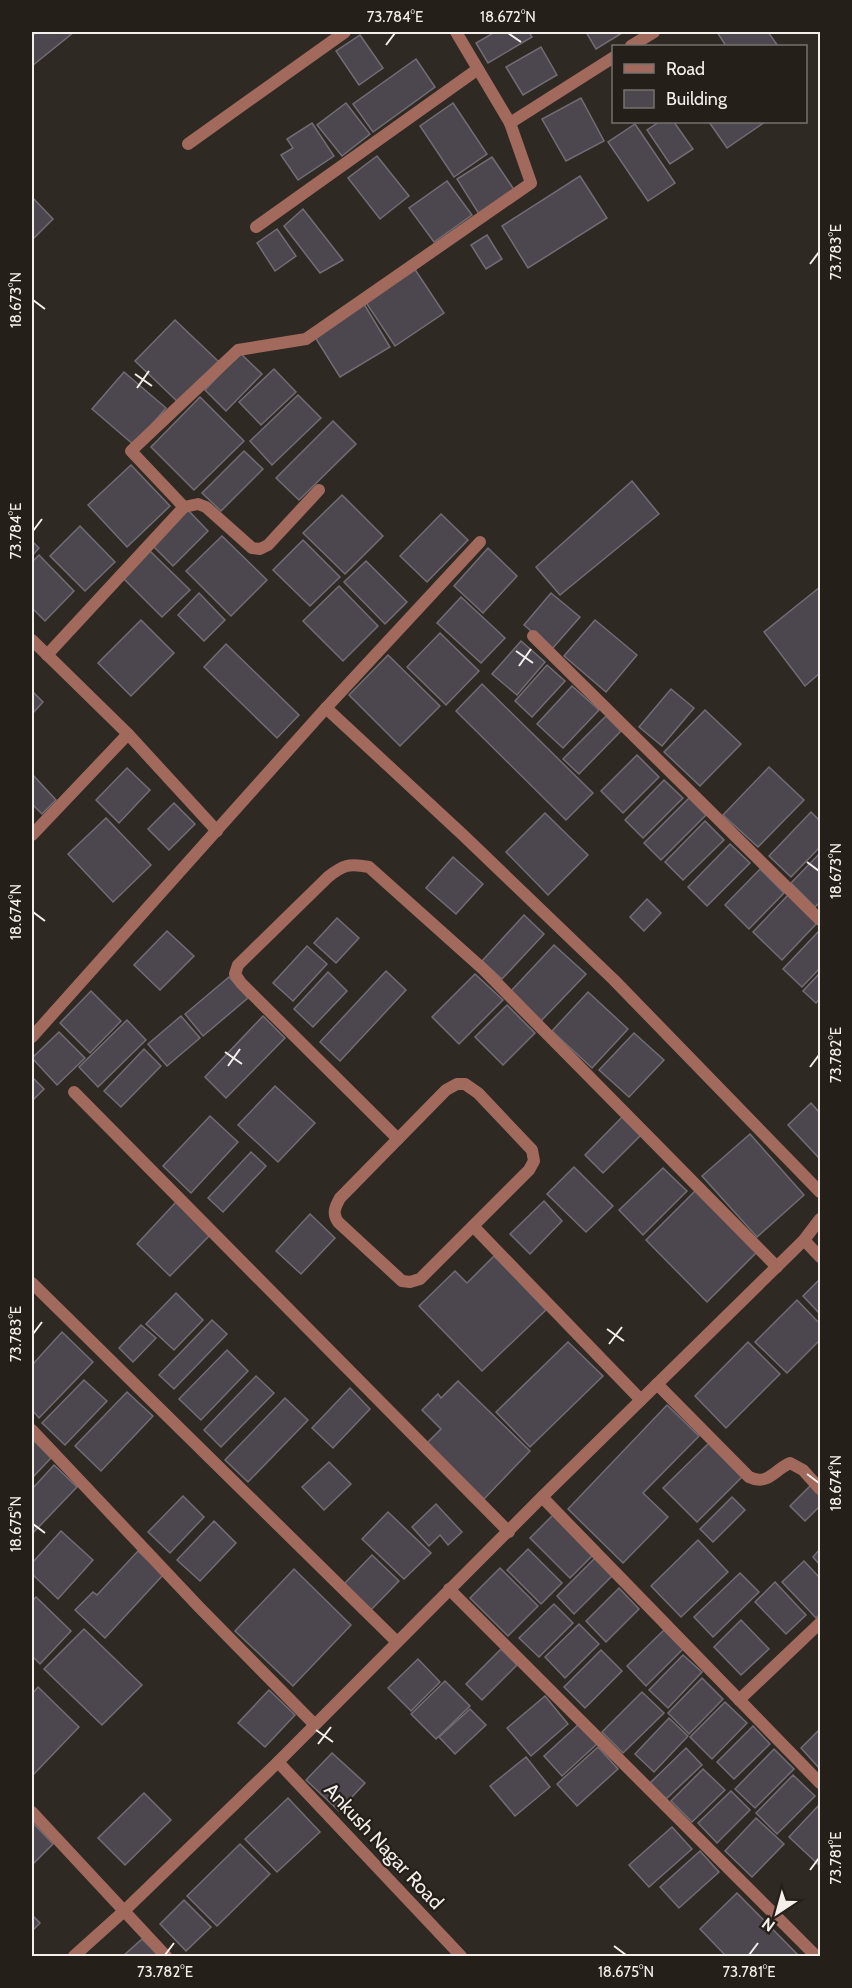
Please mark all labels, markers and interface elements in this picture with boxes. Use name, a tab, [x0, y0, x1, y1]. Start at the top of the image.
text: 73.784°E	[367, 8, 423, 26]
text: 18.672°N	[480, 8, 536, 26]
legend	[612, 45, 807, 123]
text: Road	[666, 58, 705, 80]
text: Building	[666, 88, 728, 110]
text: 73.783°E	[827, 224, 845, 280]
text: 18.673°N	[7, 272, 25, 328]
text: 73.784°E	[7, 503, 25, 559]
text: 18.673°N	[827, 843, 845, 899]
text: 18.674°N	[7, 884, 25, 940]
text: 73.782°E	[827, 1027, 845, 1083]
text: 73.783°E	[7, 1306, 25, 1362]
text: 18.674°N	[827, 1455, 845, 1511]
text: 18.675°N	[7, 1496, 25, 1552]
street label: Ankush Nagar Road	[319, 1778, 449, 1914]
text: 73.781°E	[827, 1832, 845, 1884]
north arrow	[747, 1883, 807, 1943]
text: N	[758, 1914, 779, 1936]
text: 73.782°E	[137, 1963, 193, 1981]
text: 18.675°N	[598, 1963, 654, 1981]
text: 73.781°E	[723, 1963, 775, 1981]

